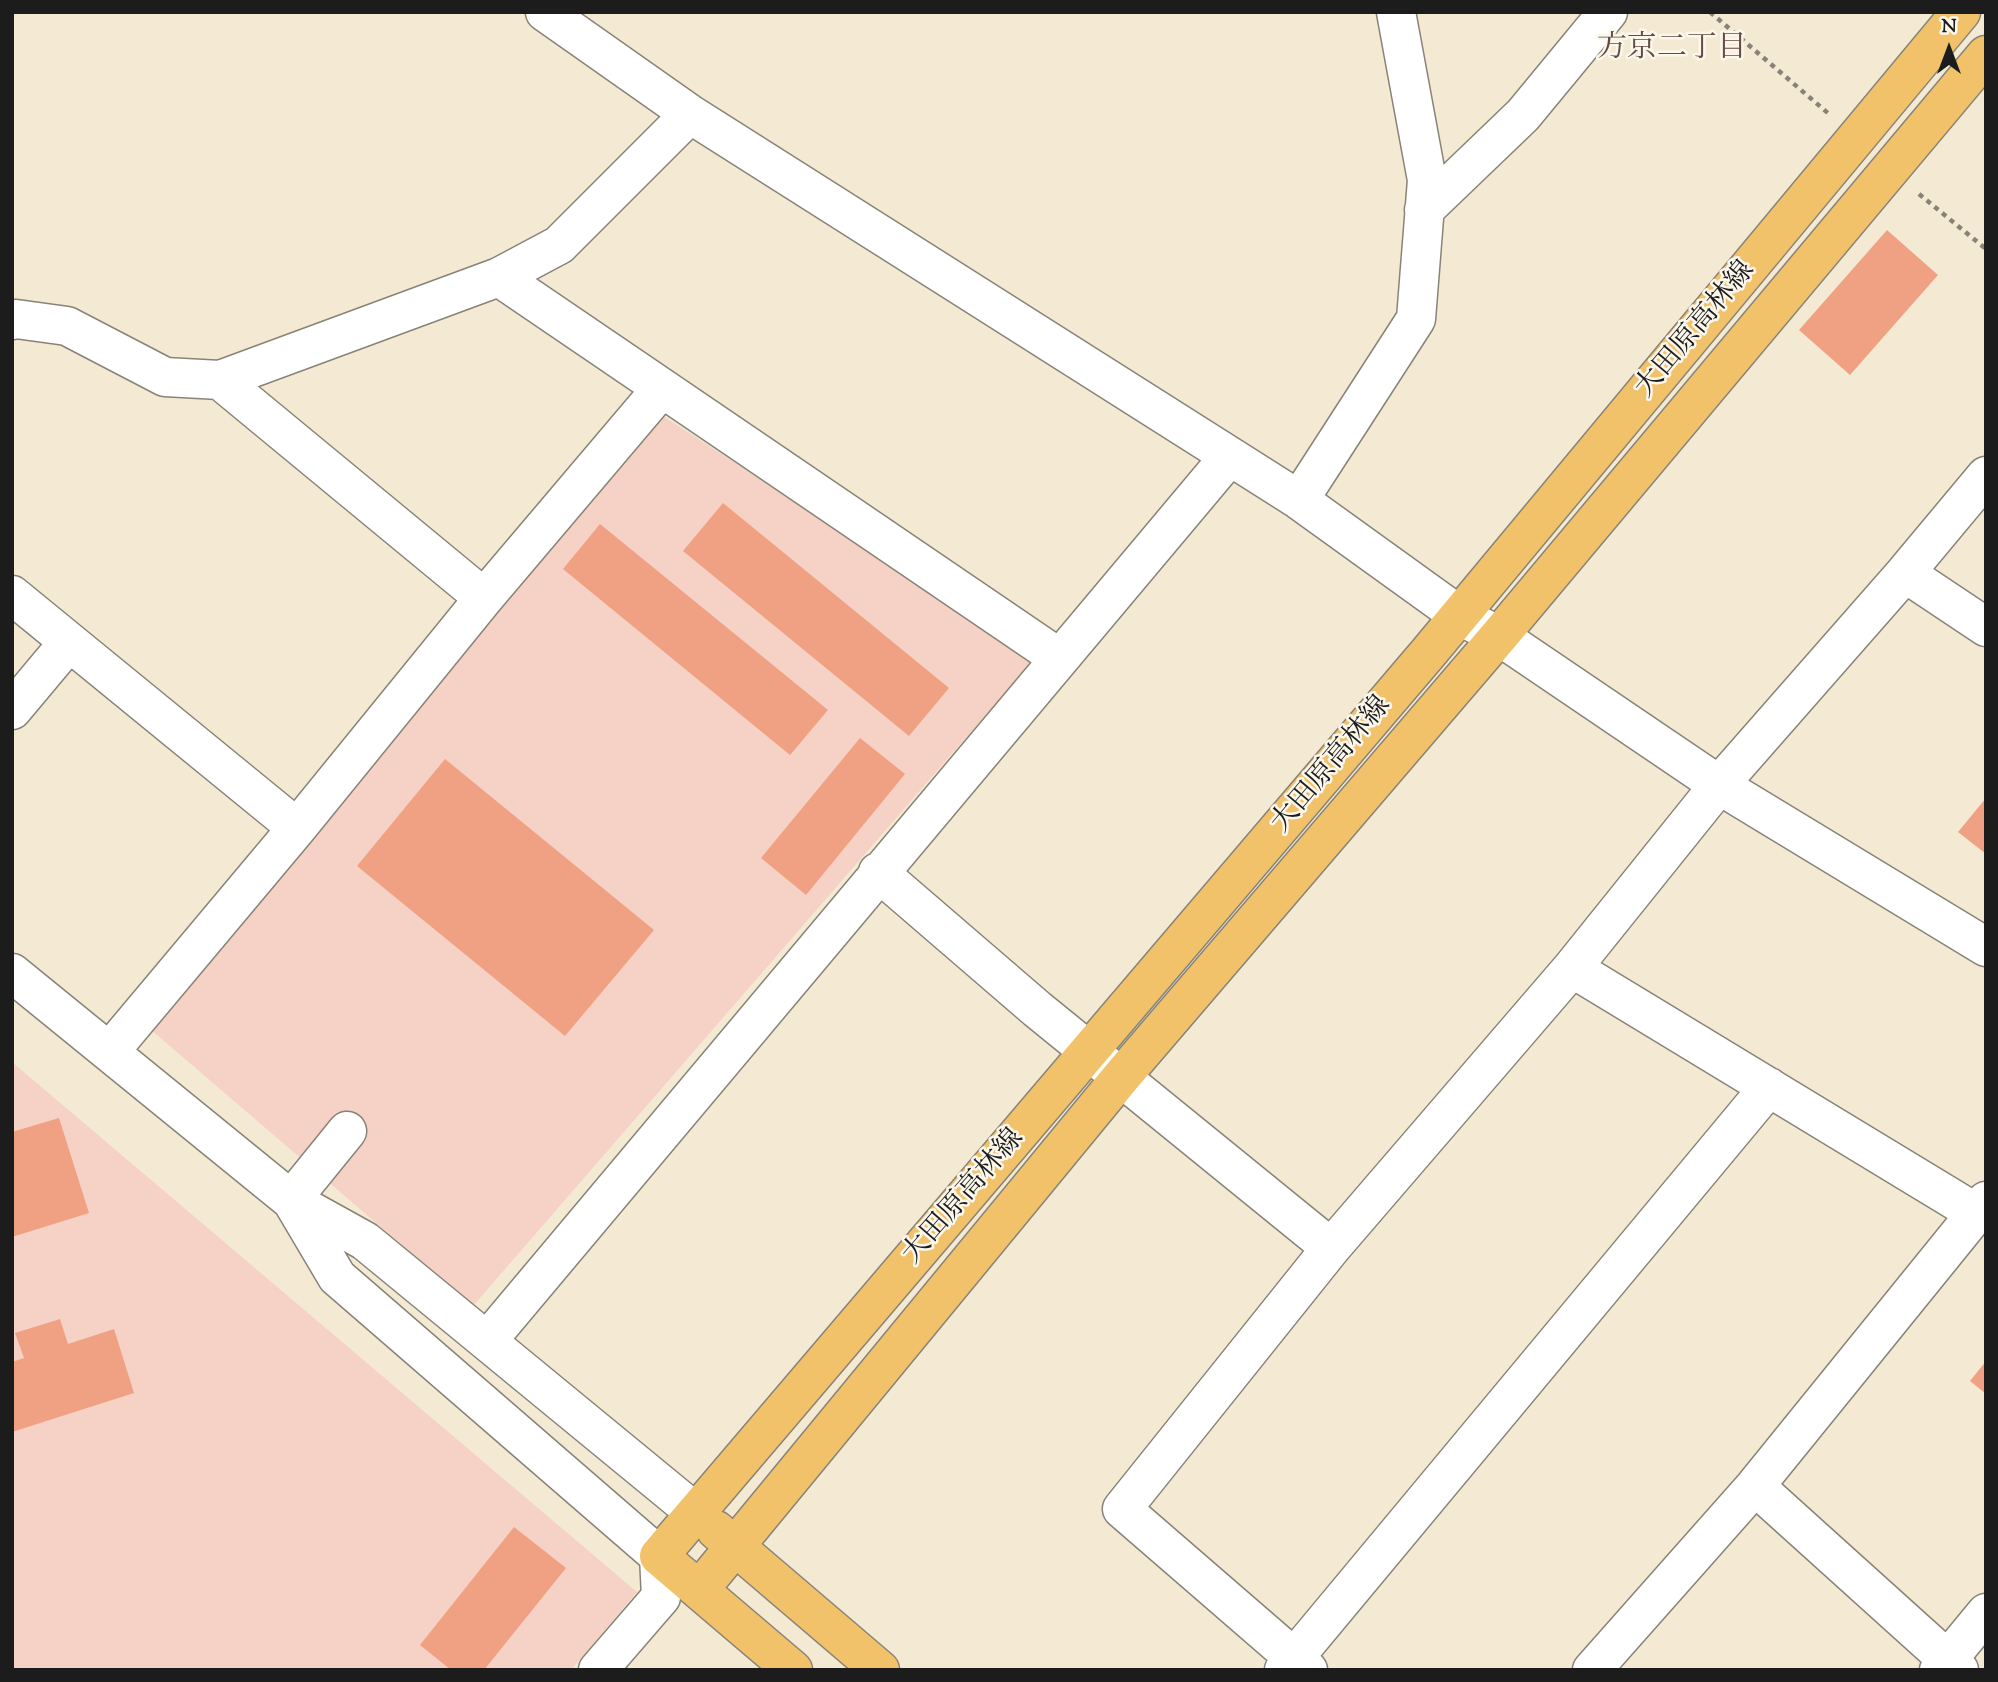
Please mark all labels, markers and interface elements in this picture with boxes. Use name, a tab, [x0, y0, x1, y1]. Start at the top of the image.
north arrow	[1914, 14, 1984, 84]
text: N	[1941, 14, 1957, 41]
district label: 方京二丁目	[1597, 33, 1747, 69]
street label: 大田原高林線	[1630, 256, 1764, 406]
street label: 大田原高林線	[1266, 691, 1400, 841]
street label: 大田原高林線	[897, 1124, 1033, 1272]

